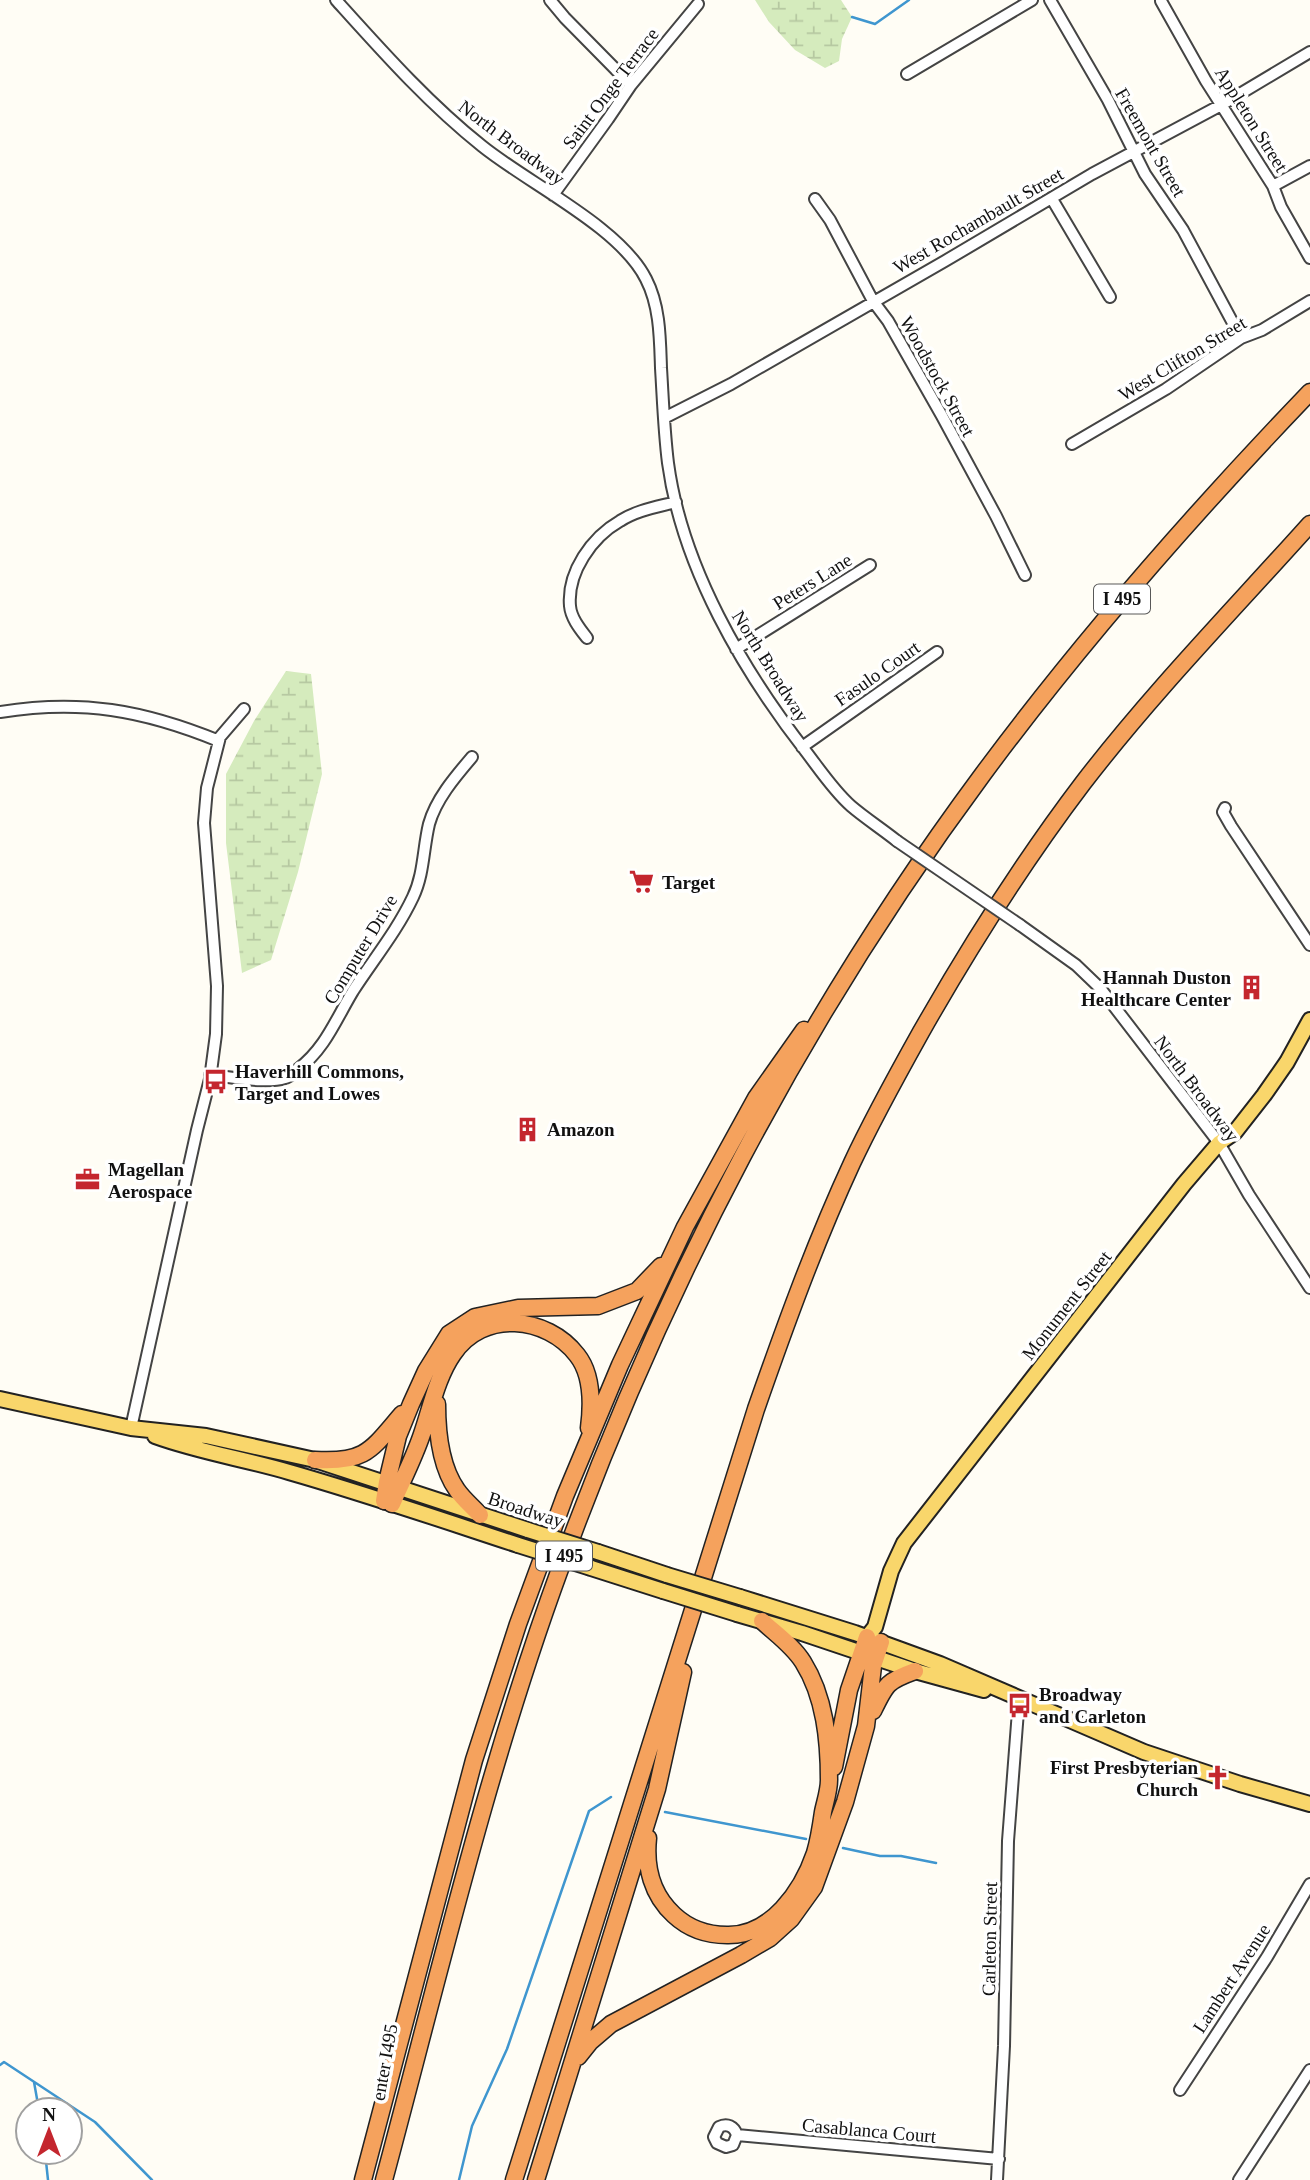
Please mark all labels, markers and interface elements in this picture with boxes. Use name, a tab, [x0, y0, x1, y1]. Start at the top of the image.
street label: Saint Onge Terrace	[558, 24, 663, 153]
street label: Appleton Street	[1211, 63, 1293, 176]
street label: Freemont Street	[1111, 84, 1190, 201]
street label: North Broadway	[455, 96, 569, 189]
street label: West Rochambault Street	[890, 163, 1068, 278]
street label: West Clifton Street	[1115, 312, 1251, 405]
street label: Woodstock Street	[896, 313, 980, 441]
street label: Peters Lane	[769, 549, 856, 614]
road number: I 495	[1094, 584, 1150, 614]
street label: North Broadway	[728, 607, 813, 726]
street label: Fasulo Court	[831, 636, 924, 710]
supermarket icon: Target	[628, 868, 656, 896]
place label: Target	[662, 872, 716, 893]
street label: Computer Drive	[319, 891, 401, 1008]
place label: Hannah Duston Healthcare Center	[1081, 967, 1232, 1010]
building icon: Hannah Duston Healthcare Center	[1237, 974, 1265, 1002]
street label: North Broadway	[1150, 1031, 1244, 1146]
place label: Haverhill Commons, Target and Lowes	[235, 1061, 404, 1104]
bus stop icon: Haverhill Commons, Target and Lowes	[201, 1068, 229, 1096]
building icon: Amazon	[513, 1115, 541, 1143]
place label: Amazon	[547, 1119, 615, 1140]
place label: Magellan Aerospace	[108, 1159, 192, 1202]
office icon: Magellan Aerospace	[74, 1166, 102, 1194]
street label: Monument Street	[1017, 1246, 1116, 1364]
street label: Broadway	[485, 1487, 567, 1532]
road number: I 495	[536, 1541, 592, 1570]
place label: Broadway and Carleton	[1039, 1684, 1147, 1727]
bus stop icon: Broadway and Carleton	[1005, 1691, 1033, 1719]
place label: First Presbyterian Church	[1050, 1757, 1198, 1800]
church icon: First Presbyterian Church	[1204, 1764, 1232, 1792]
street label: Carleton Street	[978, 1881, 1001, 1996]
street label: Lambert Avenue	[1188, 1920, 1274, 2037]
street label: enter I495	[367, 2022, 402, 2102]
north arrow	[14, 2096, 84, 2166]
text: N	[42, 2104, 56, 2125]
street label: Casablanca Court	[801, 2114, 938, 2147]

